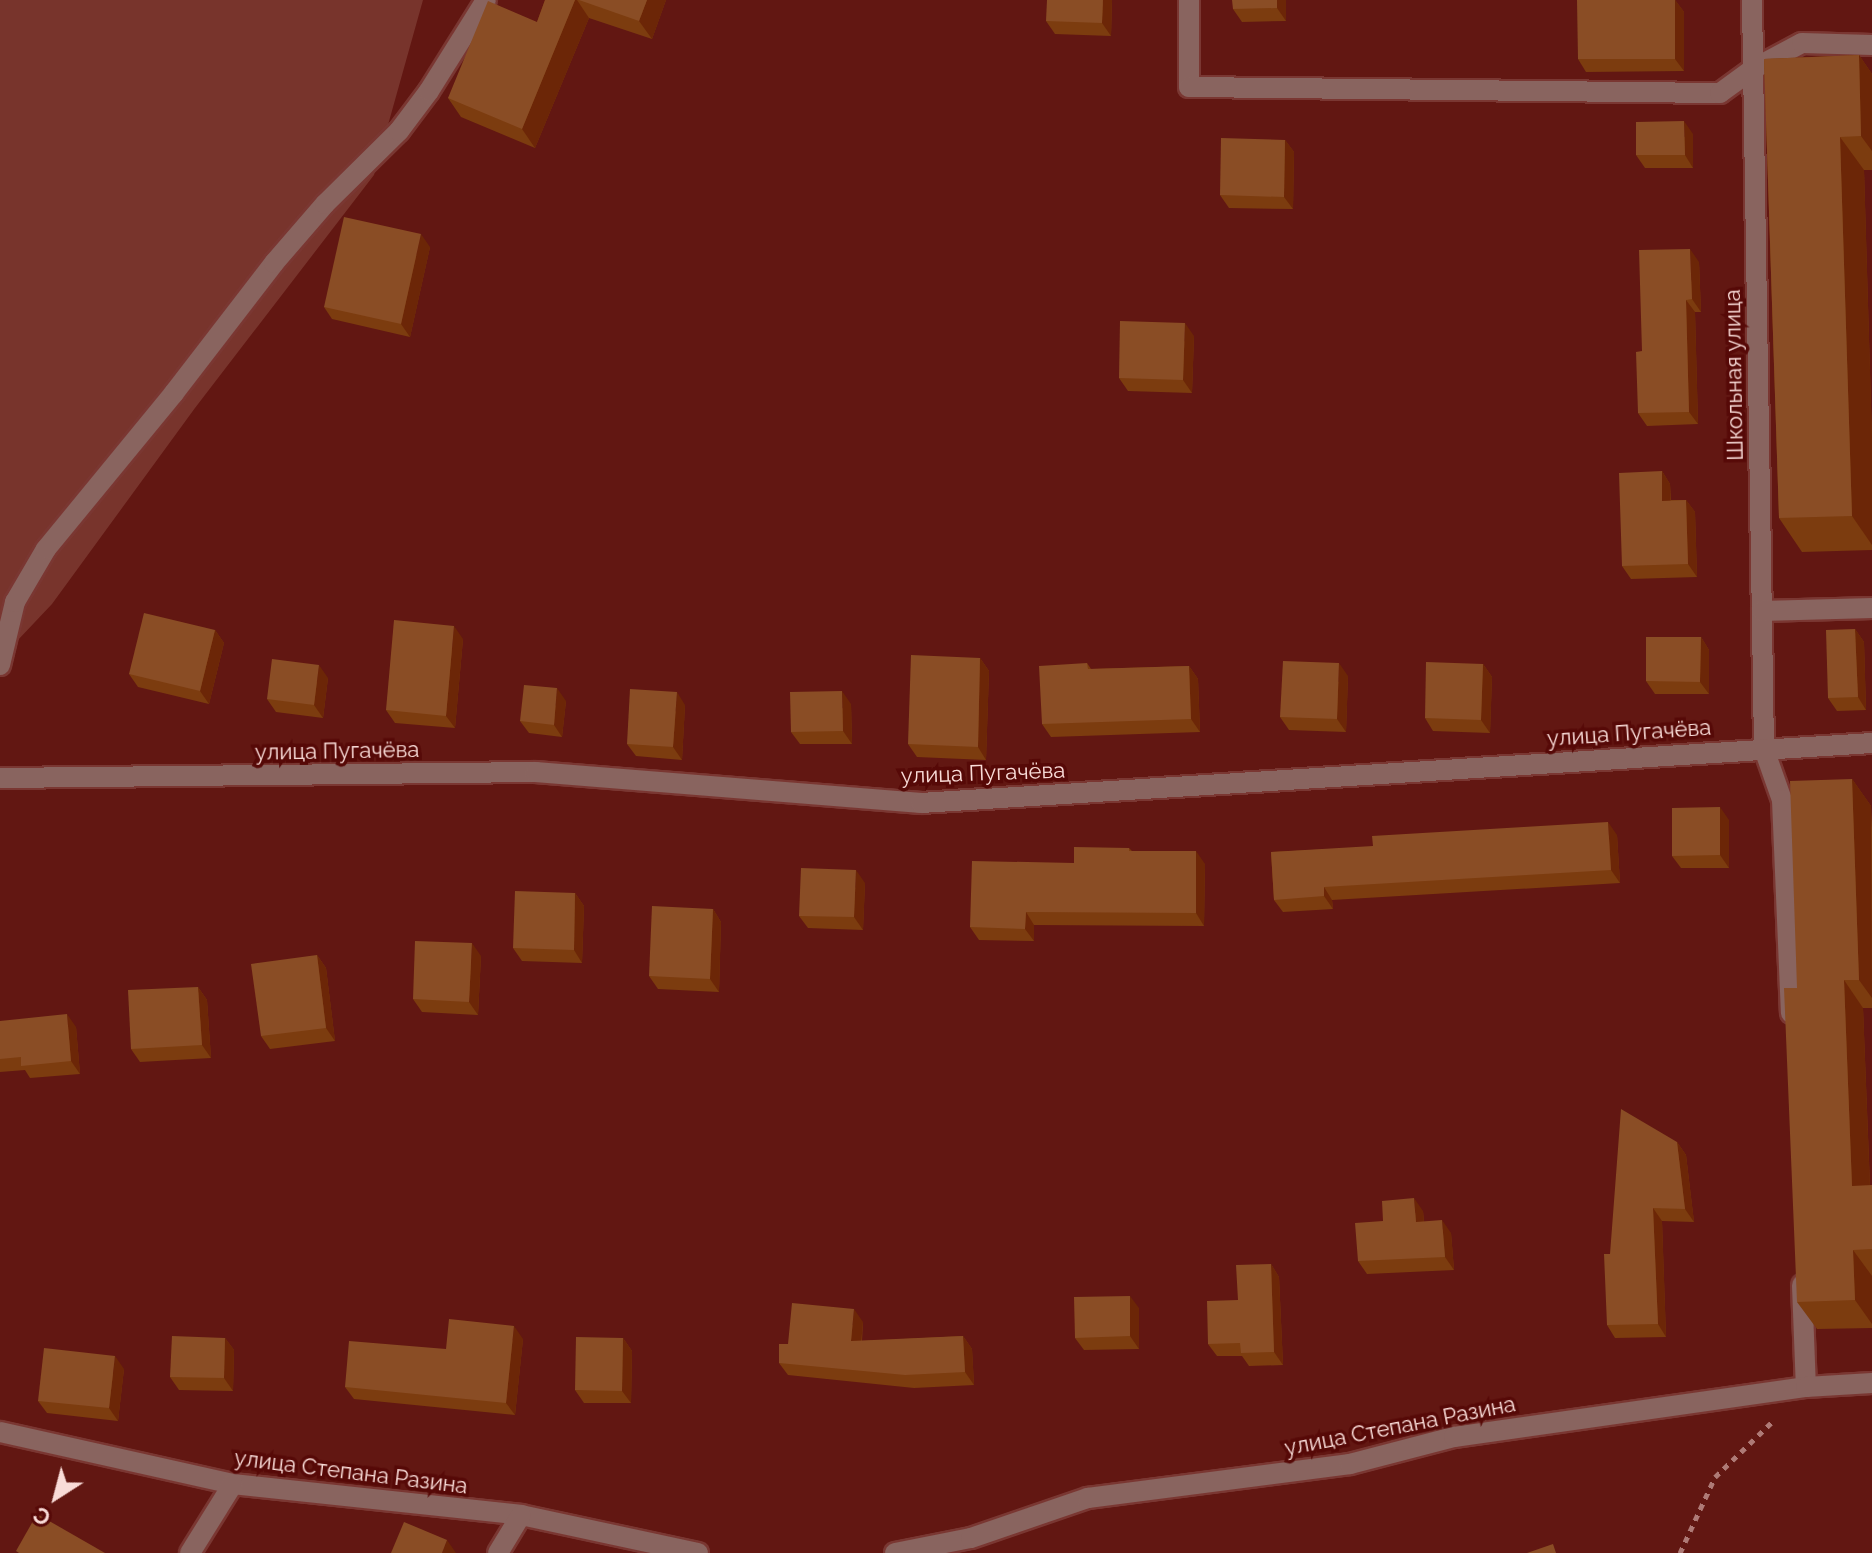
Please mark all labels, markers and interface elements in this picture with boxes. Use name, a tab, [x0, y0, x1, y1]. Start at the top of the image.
street label: Школьная улица	[1719, 289, 1749, 461]
street label: улица Пугачёва	[1546, 714, 1712, 752]
street label: улица Пугачёва	[255, 736, 419, 766]
street label: улица Пугачёва	[900, 757, 1066, 789]
street label: улица Степана Разина	[1282, 1391, 1518, 1461]
street label: улица Степана Разина	[233, 1445, 469, 1499]
north arrow	[16, 1457, 96, 1537]
text: С	[28, 1501, 56, 1531]

